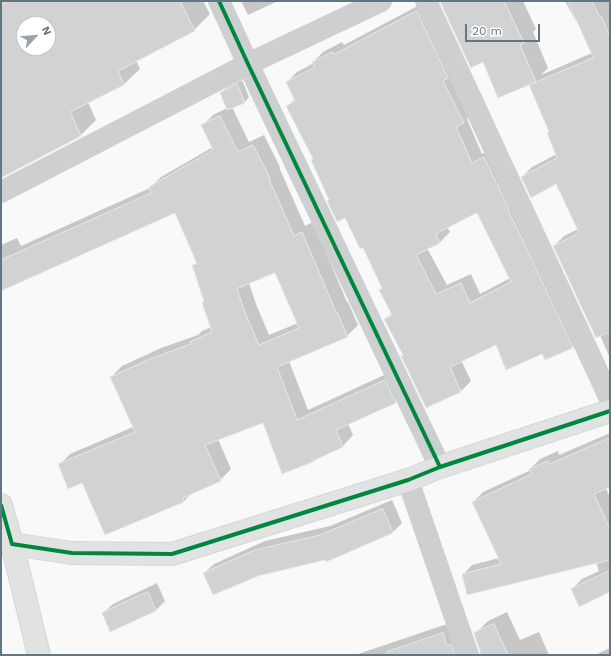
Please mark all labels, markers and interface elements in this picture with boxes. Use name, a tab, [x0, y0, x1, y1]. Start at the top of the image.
north arrow	[16, 16, 56, 56]
scale bar	[467, 16, 542, 42]
text: N	[39, 24, 54, 37]
text: 20 m	[472, 24, 502, 38]

